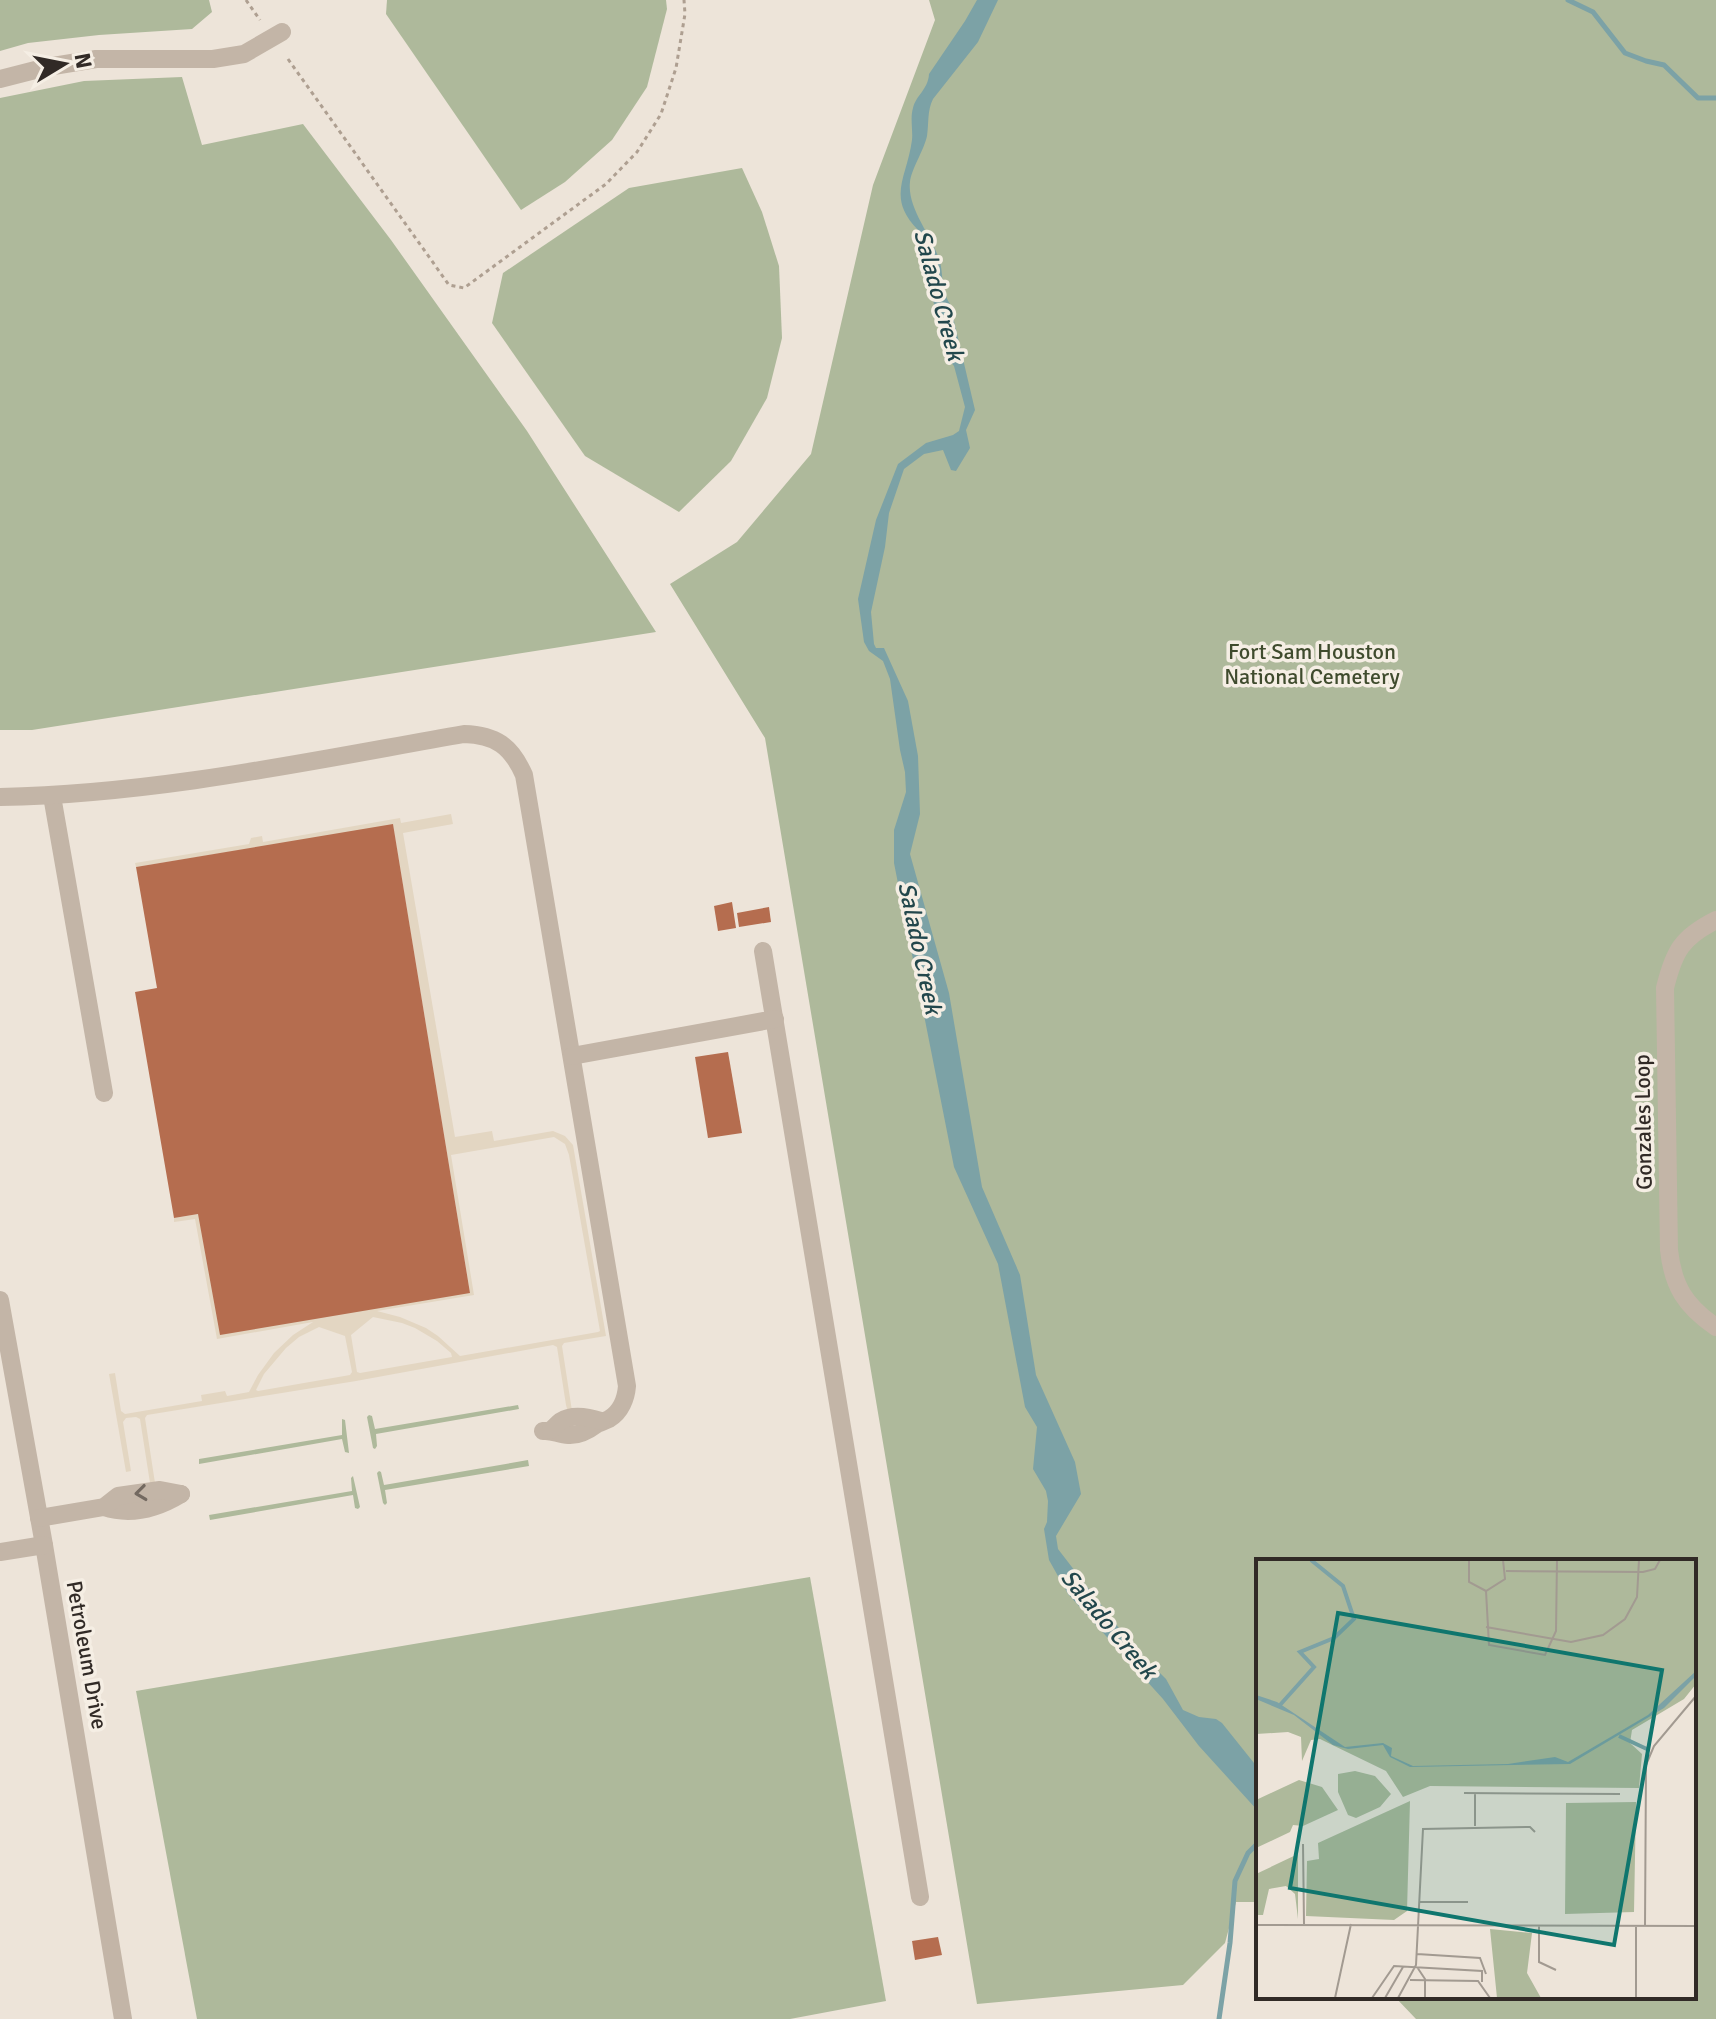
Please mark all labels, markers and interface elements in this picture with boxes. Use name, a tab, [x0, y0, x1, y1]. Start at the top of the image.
north arrow	[24, 24, 104, 104]
text: N	[69, 51, 98, 70]
water label: Salado Creek	[907, 226, 971, 366]
park label: Fort Sam Houston National Cemetery	[1224, 638, 1401, 690]
water label: Salado Creek	[891, 879, 949, 1019]
street label: Gonzales Loop	[1628, 1054, 1658, 1190]
one-way arrow	[134, 1484, 147, 1501]
inset map	[1256, 1559, 1696, 1999]
water label: Salado Creek	[1054, 1563, 1165, 1687]
street label: Petroleum Drive	[61, 1579, 113, 1731]

